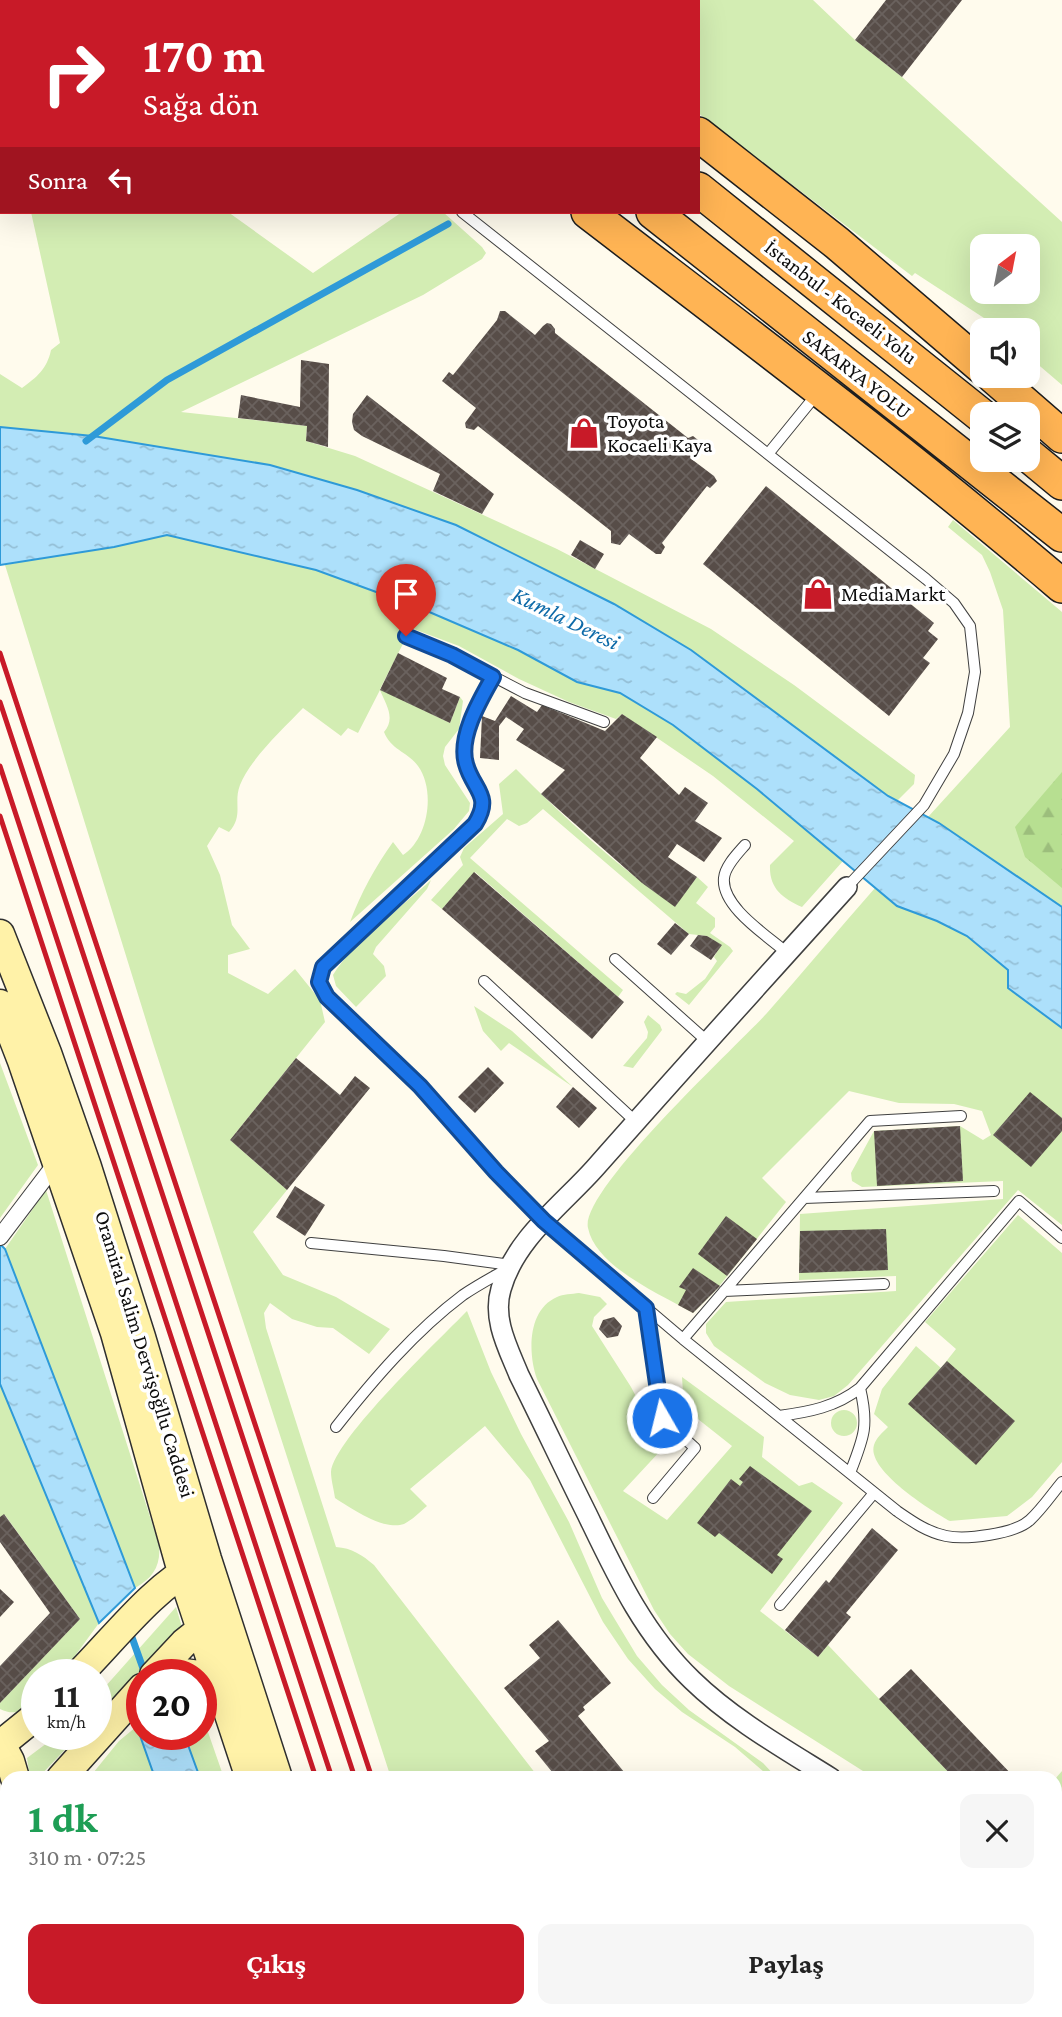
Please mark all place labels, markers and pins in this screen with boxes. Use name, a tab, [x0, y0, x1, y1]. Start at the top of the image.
place label: Toyota Kocaeli Kaya	[607, 409, 713, 457]
shop icon: Toyota Kocaeli Kaya	[567, 416, 601, 450]
pin	[376, 564, 436, 636]
shop icon: MediaMarkt	[801, 577, 835, 611]
place label: MediaMarkt	[841, 582, 946, 606]

